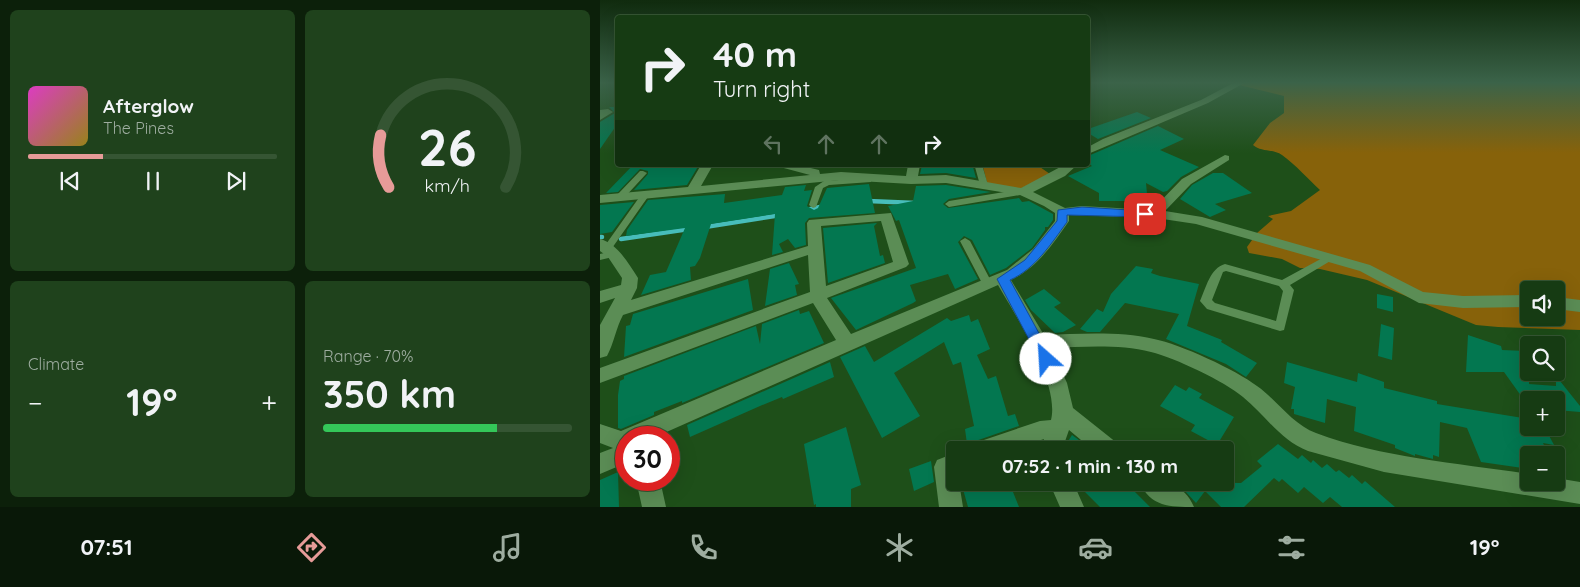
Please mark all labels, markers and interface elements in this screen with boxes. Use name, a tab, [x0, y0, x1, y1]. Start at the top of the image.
text: 40 m	[713, 32, 797, 76]
icon: right	[630, 35, 695, 100]
text: Turn right	[713, 75, 810, 103]
text: Afterglow	[103, 94, 194, 118]
text: 26	[418, 114, 477, 179]
text: The Pines	[103, 118, 174, 138]
icon: left	[759, 130, 787, 158]
icon: ahead	[812, 130, 840, 158]
icon: ahead	[865, 130, 893, 158]
icon: right	[918, 130, 946, 158]
icon: previous	[56, 167, 84, 195]
icon: pause	[139, 167, 167, 195]
icon: next	[222, 167, 250, 195]
text: km/h	[425, 174, 470, 196]
pin	[1124, 193, 1166, 235]
icon: arrive	[1131, 200, 1159, 228]
map controls	[1520, 281, 1565, 491]
button: sound	[1520, 281, 1565, 326]
position arrow	[1019, 332, 1071, 384]
button: search	[1520, 336, 1565, 381]
text: Range · 70%	[323, 346, 413, 366]
text: Climate	[28, 354, 84, 374]
text: 350 km	[323, 370, 456, 418]
text: 19°	[126, 378, 178, 426]
text: −	[28, 385, 43, 420]
text: +	[261, 385, 277, 420]
button: +	[1520, 391, 1565, 436]
speed limit sign: 30	[615, 426, 680, 491]
button: −	[1520, 446, 1565, 491]
text: 07:52 · 1 min · 130 m	[1002, 454, 1178, 478]
icon: directions	[294, 530, 329, 565]
icon: music	[490, 530, 525, 565]
icon: phone	[686, 530, 721, 565]
icon: climate	[882, 530, 917, 565]
icon: car	[1078, 530, 1113, 565]
icon: filters	[1274, 530, 1309, 565]
text: 07:51	[81, 533, 132, 561]
text: 19°	[1470, 533, 1499, 561]

